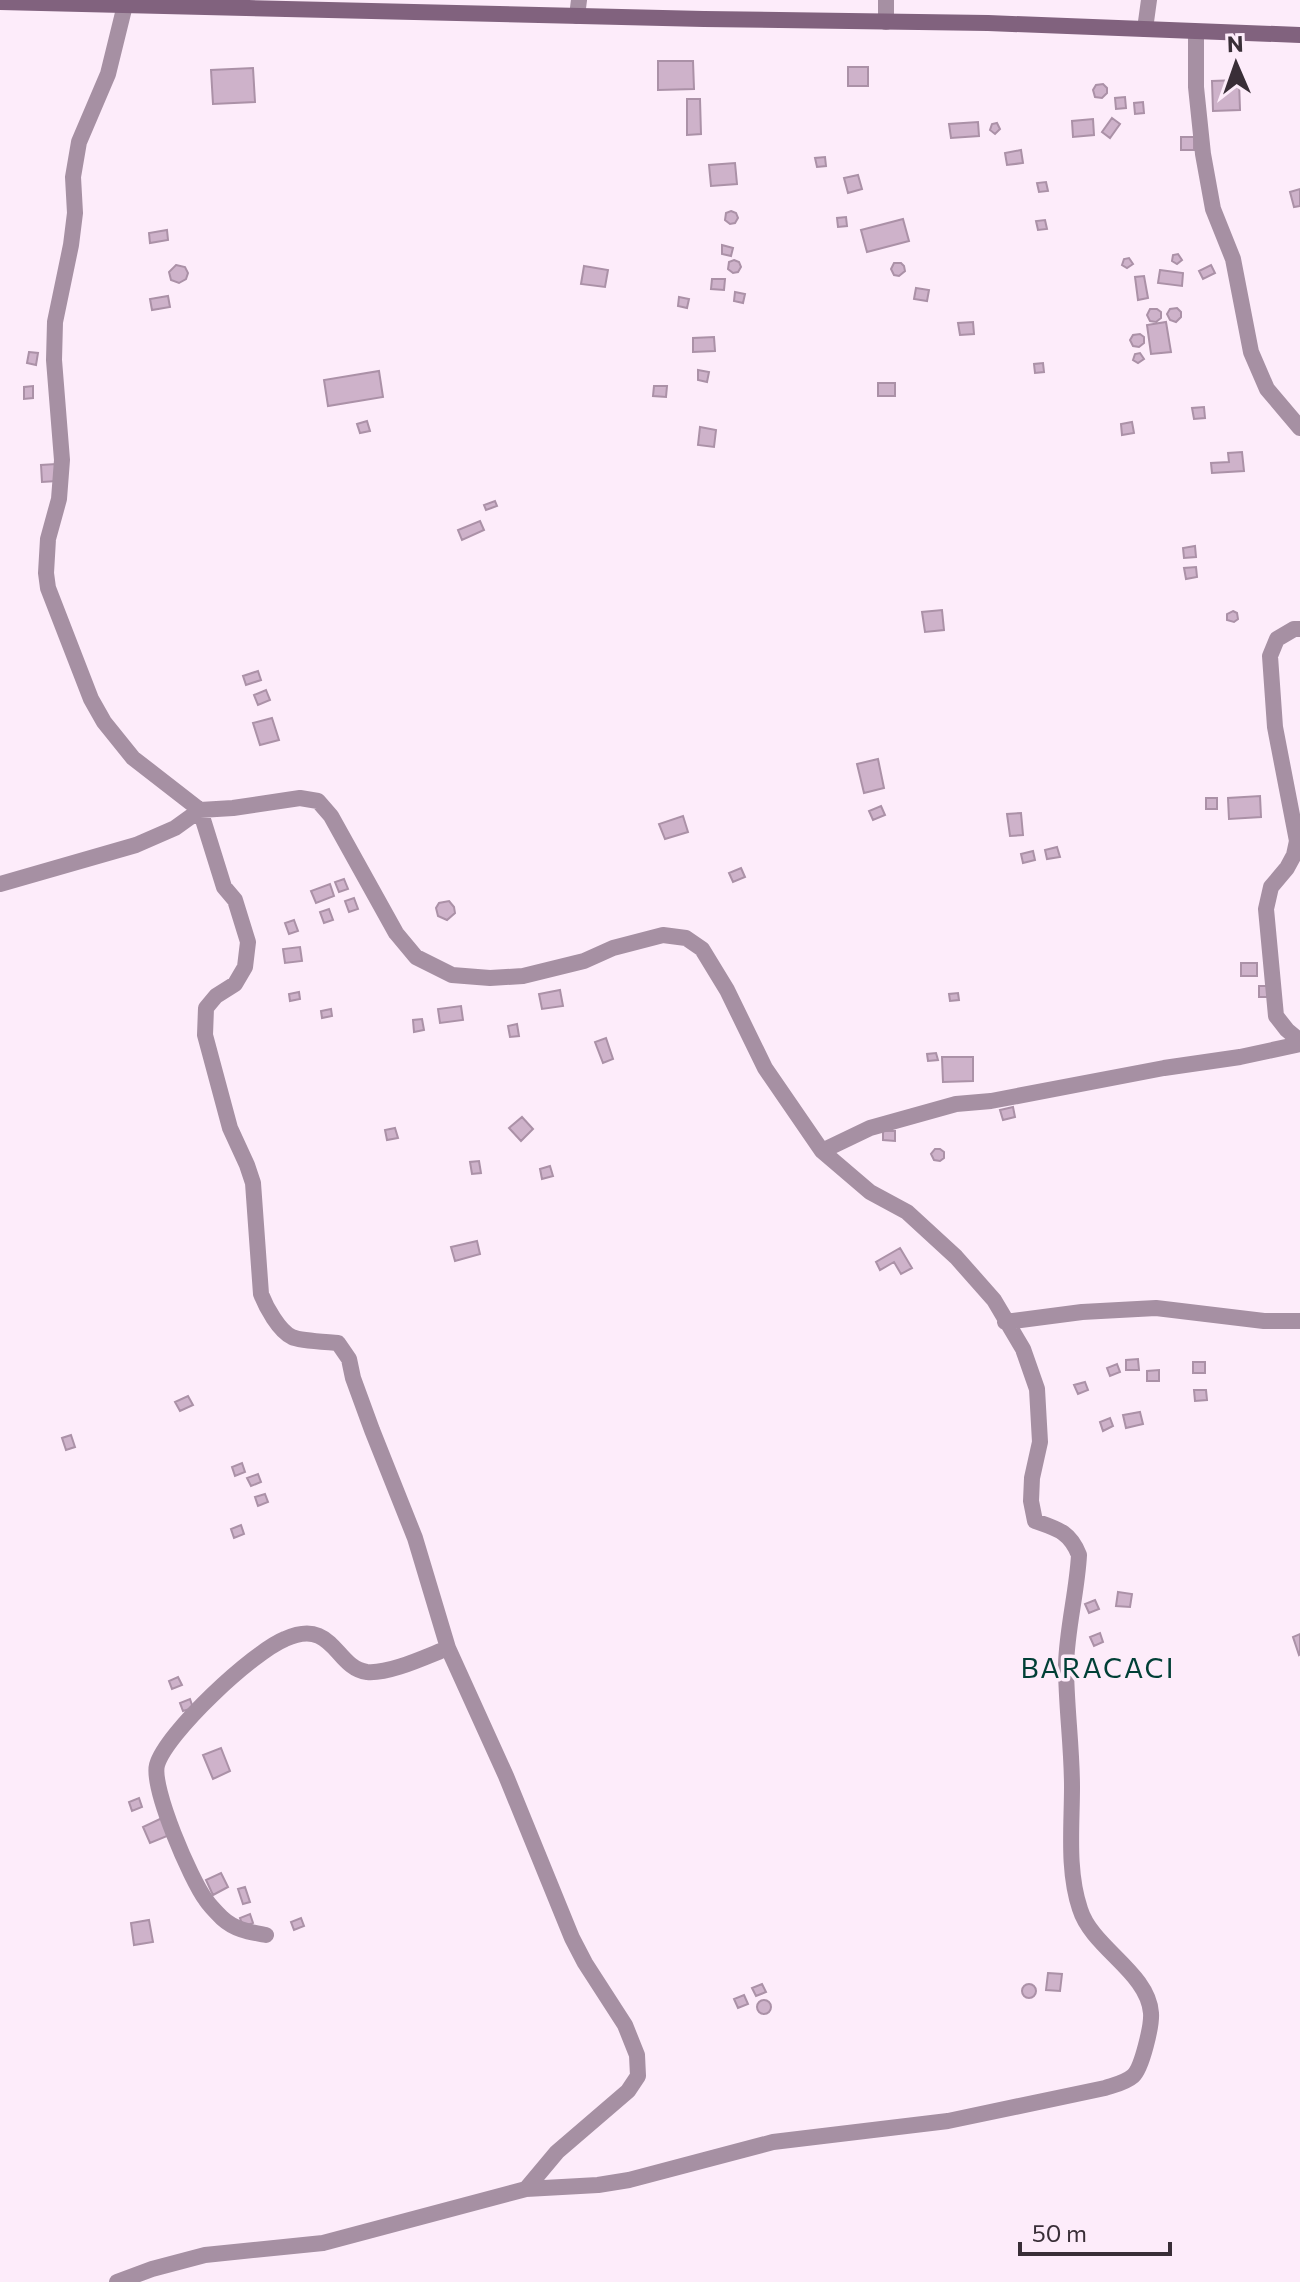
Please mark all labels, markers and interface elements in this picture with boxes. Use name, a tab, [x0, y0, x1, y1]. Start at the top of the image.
north arrow	[1196, 24, 1276, 104]
text: N	[1227, 30, 1244, 57]
district label: BARACACI	[1020, 1650, 1176, 1684]
scale bar	[1020, 2206, 1170, 2256]
text: 50 m	[1032, 2218, 1087, 2247]

